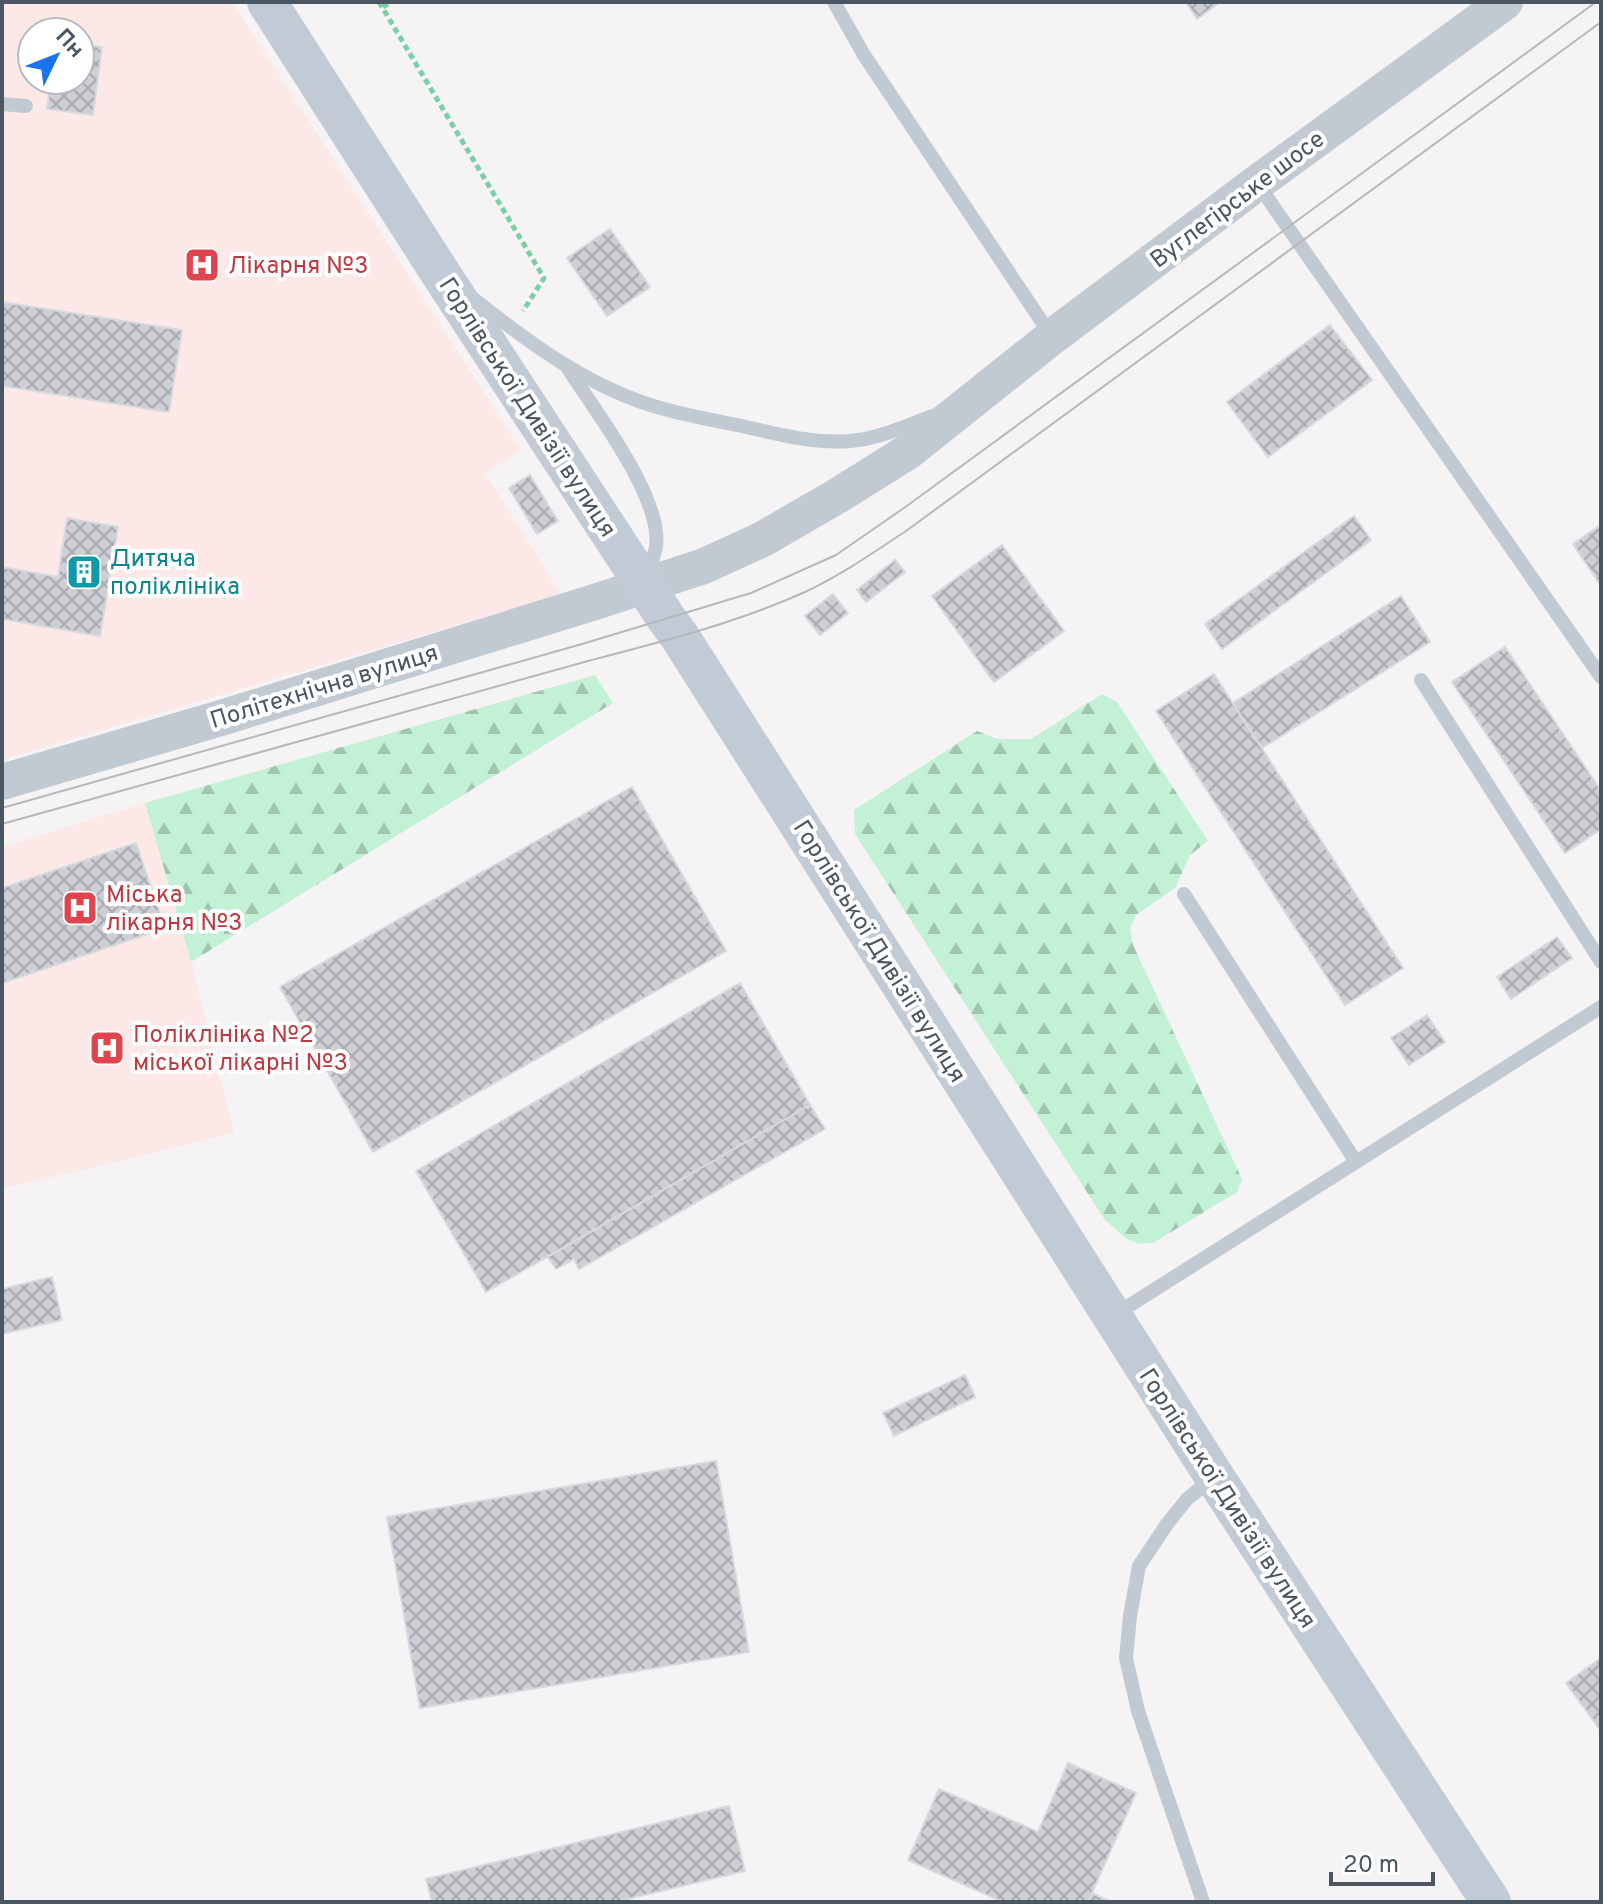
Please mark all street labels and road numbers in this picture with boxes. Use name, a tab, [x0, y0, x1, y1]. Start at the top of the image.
street label: Вуглегірське шосе	[1145, 125, 1331, 276]
street label: Горлівської Дивізії вулиця	[431, 273, 622, 544]
street label: Політехнічна вулиця	[207, 639, 442, 737]
street label: Горлівської Дивізії вулиця	[785, 815, 972, 1089]
street label: Горлівської Дивізії вулиця	[1131, 1364, 1322, 1635]

